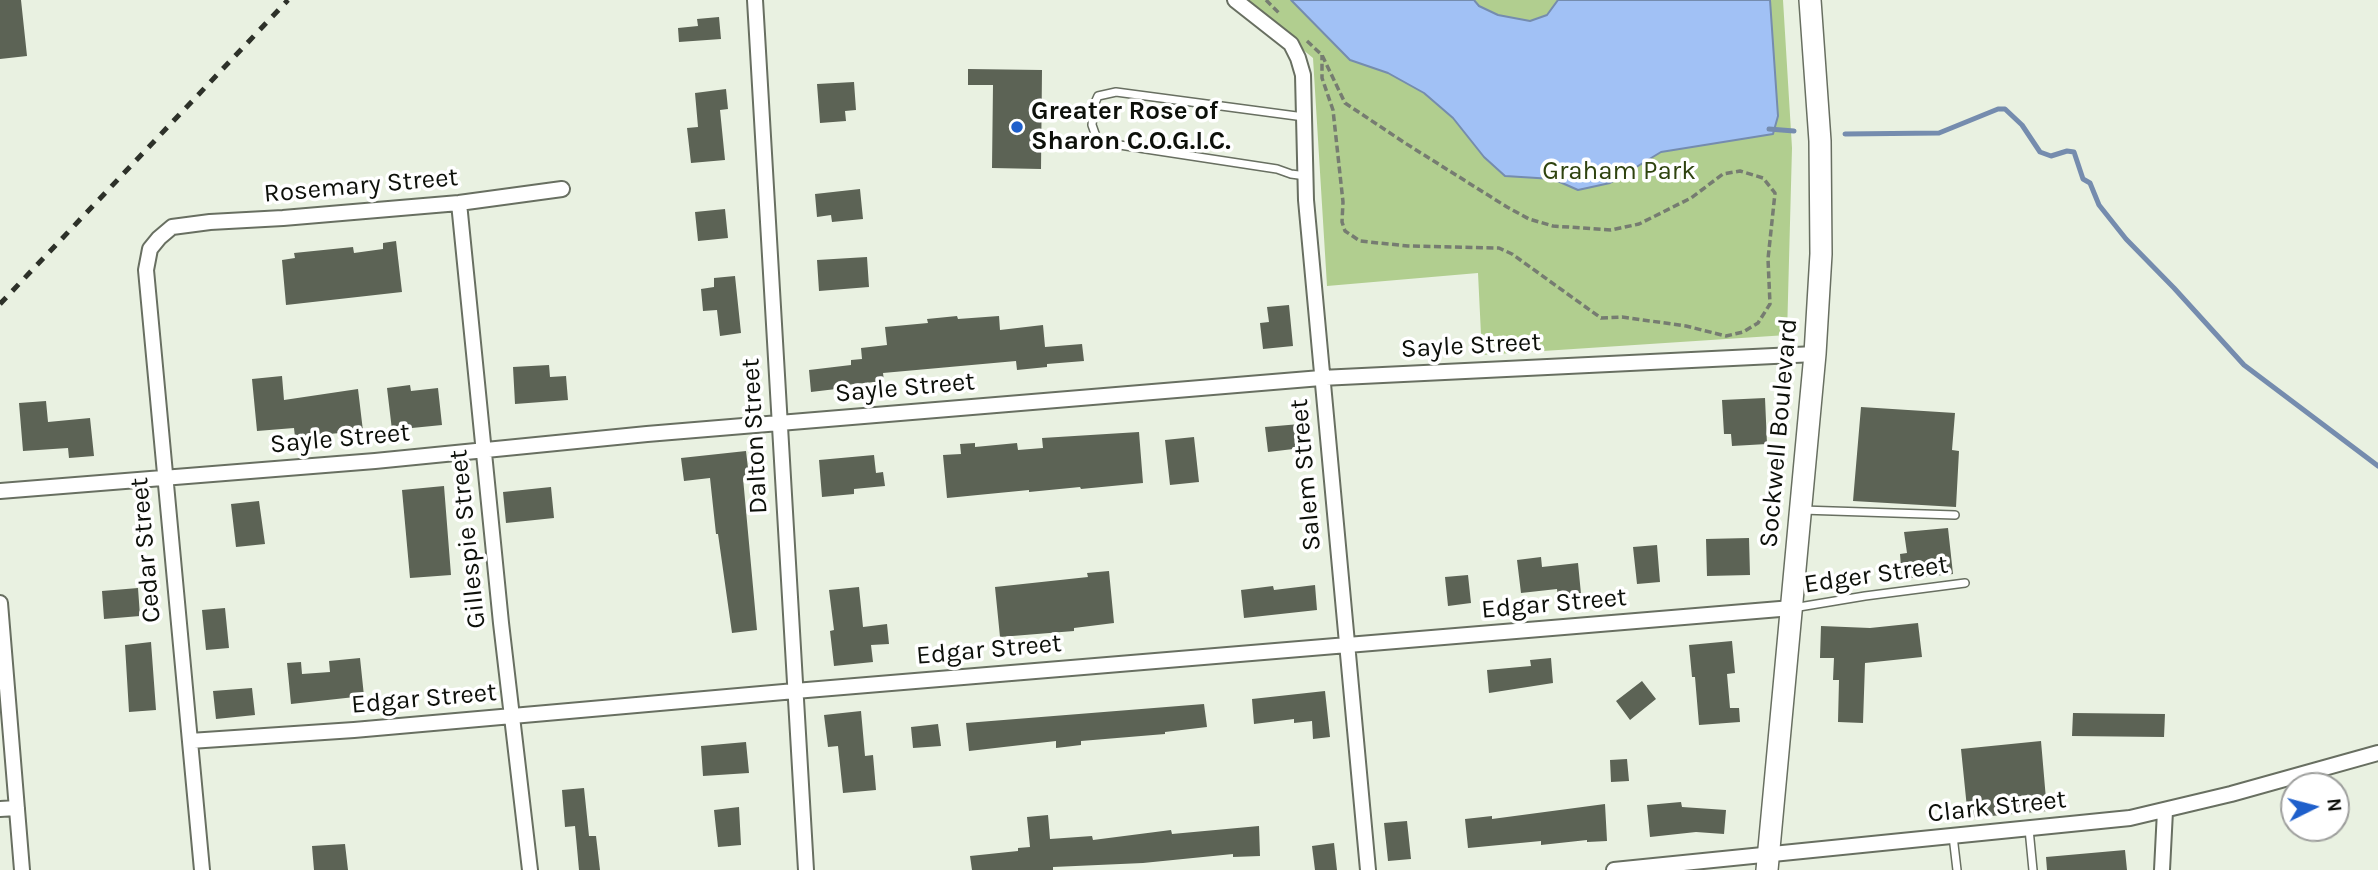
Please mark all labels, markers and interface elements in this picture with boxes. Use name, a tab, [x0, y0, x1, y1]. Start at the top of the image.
place label: Greater Rose of Sharon C.O.G.I.C.	[1031, 96, 1231, 158]
marker: Greater Rose of Sharon C.O.G.I.C.	[1009, 119, 1025, 135]
park label: Graham Park	[1542, 156, 1696, 188]
street label: Rosemary Street	[263, 162, 459, 210]
street label: Sockwell Boulevard	[1753, 317, 1805, 549]
street label: Sayle Street	[1400, 327, 1542, 365]
street label: Dalton Street	[735, 357, 775, 515]
street label: Sayle Street	[834, 366, 976, 410]
street label: Salem Street	[1284, 398, 1328, 552]
street label: Sayle Street	[269, 417, 411, 461]
street label: Gillespie Street	[443, 448, 493, 630]
street label: Cedar Street	[124, 476, 168, 624]
street label: Edger Street	[1802, 549, 1950, 601]
street label: Edgar Street	[1480, 582, 1628, 626]
street label: Edgar Street	[915, 628, 1063, 672]
street label: Edgar Street	[350, 677, 498, 721]
north arrow	[2280, 772, 2350, 842]
street label: Clark Street	[1926, 784, 2068, 830]
text: N	[2322, 797, 2346, 813]

